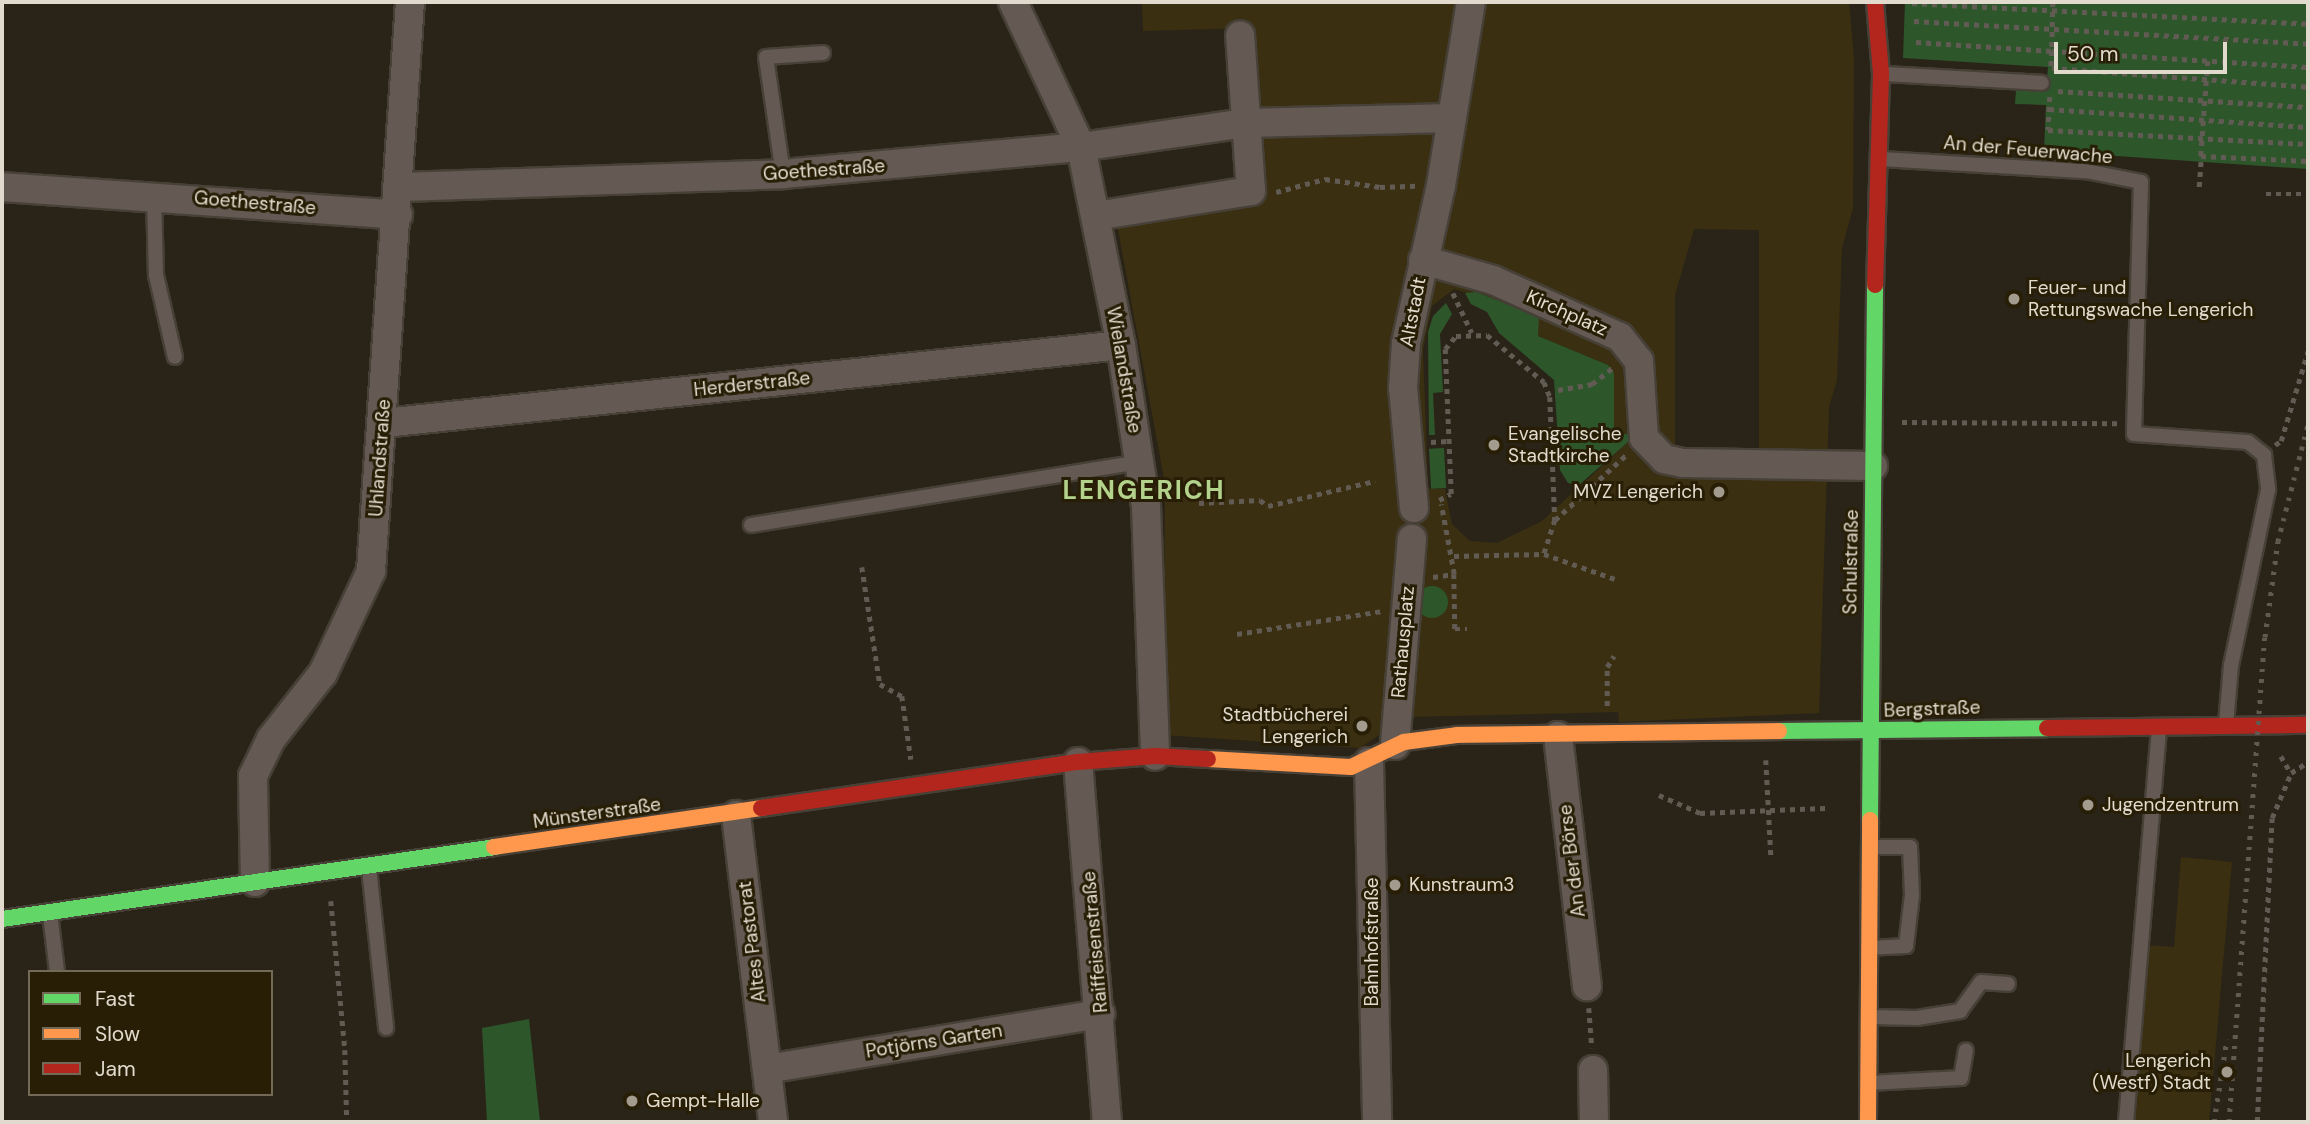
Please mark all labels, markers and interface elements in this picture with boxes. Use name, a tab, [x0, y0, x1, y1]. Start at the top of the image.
scale bar	[2058, 28, 2231, 72]
text: 50 m	[2067, 40, 2118, 68]
street label: An der Feuerwache	[1942, 131, 2114, 169]
street label: Goethestraße	[762, 154, 886, 186]
street label: Goethestraße	[193, 186, 317, 220]
street label: Altstadt	[1395, 275, 1431, 349]
place label: Feuer- und Rettungswache Lengerich	[2028, 277, 2253, 321]
street label: Kirchplatz	[1523, 285, 1611, 341]
marker: Feuer- und Rettungswache Lengerich	[2006, 291, 2022, 307]
street label: Wielandstraße	[1102, 305, 1146, 435]
street label: Herderstraße	[693, 367, 811, 401]
street label: Uhlandstraße	[365, 398, 395, 518]
place label: Evangelische Stadtkirche	[1508, 423, 1621, 467]
marker: Evangelische Stadtkirche	[1486, 437, 1502, 453]
district label: LENGERICH	[1064, 475, 1224, 507]
place label: MVZ Lengerich	[1573, 481, 1703, 503]
marker: MVZ Lengerich	[1709, 482, 1729, 502]
street label: Schulstraße	[1839, 509, 1863, 615]
street label: Rathausplatz	[1387, 585, 1419, 699]
street label: Bergstraße	[1883, 696, 1981, 722]
place label: Stadtbücherei Lengerich	[1222, 704, 1348, 748]
marker: Stadtbücherei Lengerich	[1354, 718, 1370, 734]
street label: Münsterstraße	[532, 793, 662, 833]
place label: Jugendzentrum	[2102, 794, 2239, 816]
marker: Jugendzentrum	[2080, 797, 2096, 813]
street label: An der Börse	[1554, 803, 1590, 919]
street label: Raiffeisenstraße	[1077, 870, 1113, 1014]
place label: Kunstraum3	[1409, 874, 1515, 896]
marker: Kunstraum3	[1387, 877, 1403, 893]
street label: Bahnhofstraße	[1361, 878, 1383, 1006]
street label: Altes Pastorat	[733, 880, 771, 1004]
legend	[28, 970, 273, 1096]
text: Fast	[95, 985, 135, 1013]
street label: Potjörns Garten	[864, 1019, 1004, 1063]
text: Slow	[95, 1020, 140, 1048]
place label: Lengerich (Westf) Stadt	[2092, 1050, 2211, 1094]
text: Jam	[95, 1055, 136, 1083]
marker: Lengerich (Westf) Stadt	[2217, 1062, 2237, 1082]
place label: Gempt-Halle	[646, 1090, 760, 1112]
marker: Gempt-Halle	[624, 1093, 640, 1109]

